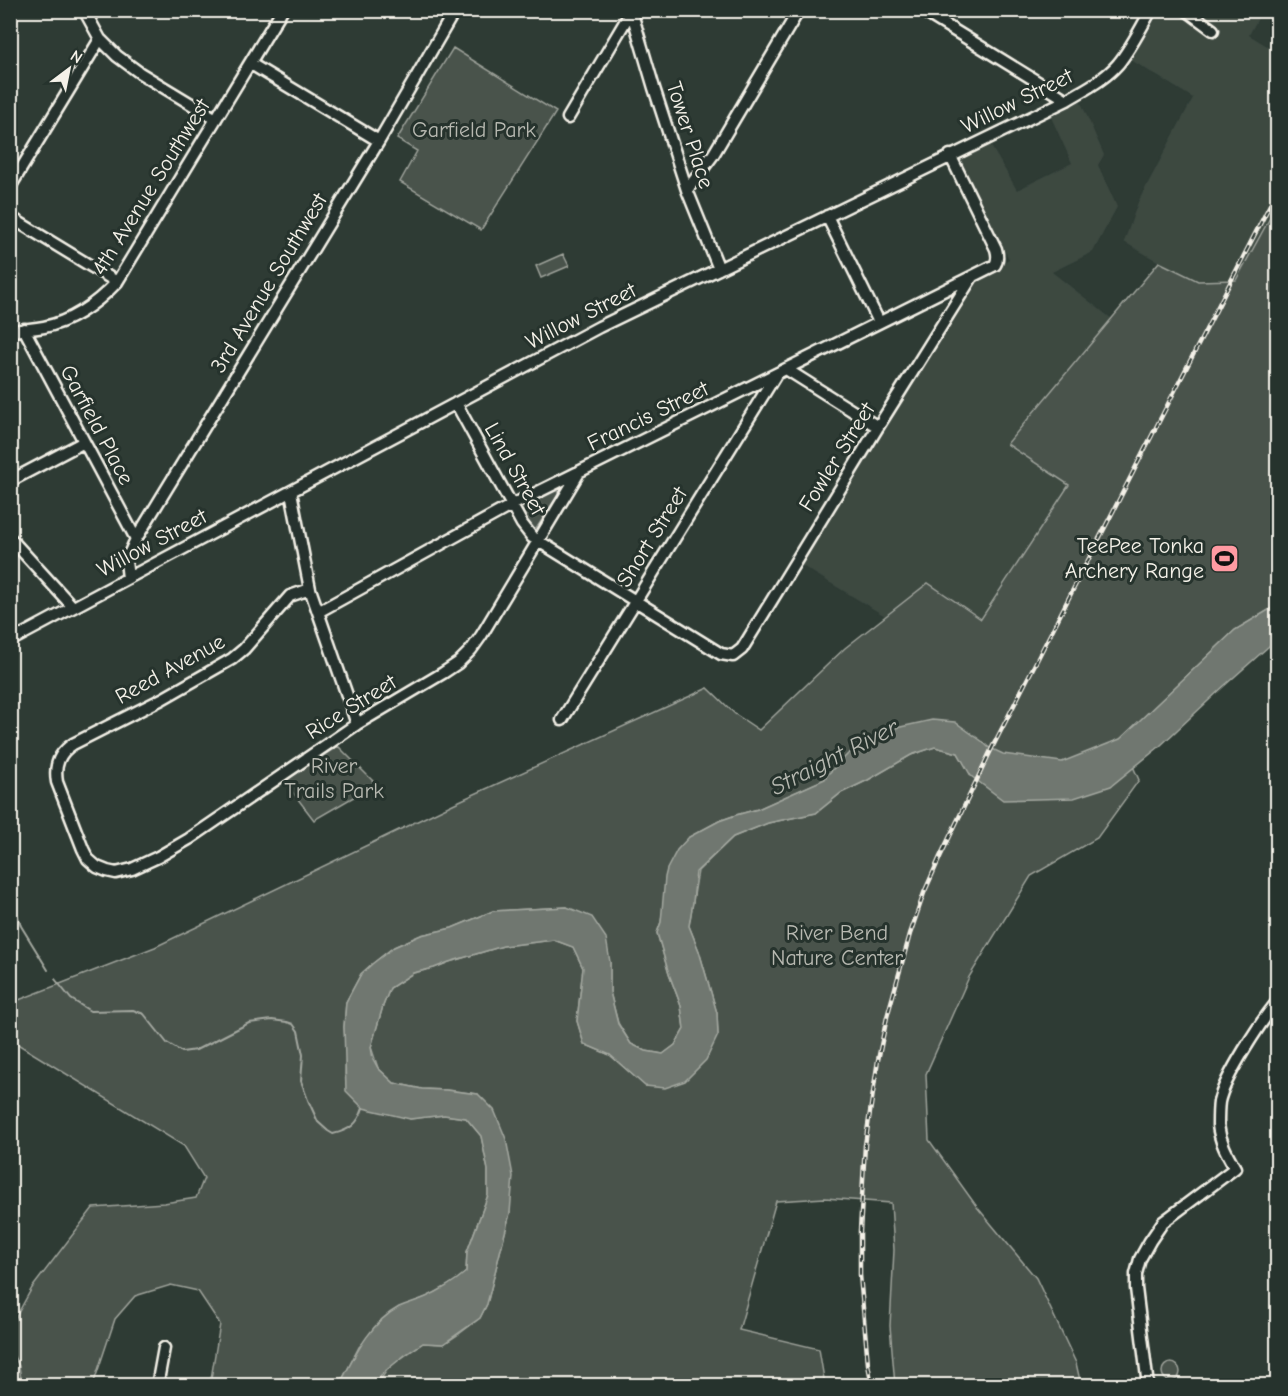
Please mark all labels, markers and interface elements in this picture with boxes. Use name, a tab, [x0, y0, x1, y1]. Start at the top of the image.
north arrow	[39, 39, 99, 99]
text: N	[67, 47, 86, 68]
street label: Willow Street	[957, 63, 1078, 139]
street label: Tower Place	[661, 78, 719, 192]
street label: 4th Avenue Southwest	[86, 94, 216, 280]
park label: Garfield Park	[412, 117, 536, 143]
street label: 3rd Avenue Southwest	[205, 188, 333, 378]
street label: Willow Street	[521, 277, 641, 355]
street label: Garfield Place	[55, 361, 139, 489]
street label: Francis Street	[583, 375, 714, 457]
street label: Fowler Street	[793, 397, 881, 516]
street label: Lind Street	[479, 418, 551, 521]
street label: Short Street	[611, 482, 693, 592]
street label: Willow Street	[93, 503, 212, 583]
place label: TeePee Tonka Archery Range	[1065, 533, 1204, 584]
sports icon: TeePee Tonka Archery Range	[1209, 543, 1241, 575]
street label: Reed Avenue	[111, 628, 229, 710]
street label: Rice Street	[301, 669, 402, 745]
water label: Straight River	[765, 712, 904, 801]
park label: River Trails Park	[284, 753, 384, 804]
park label: River Bend Nature Center	[771, 920, 903, 971]

